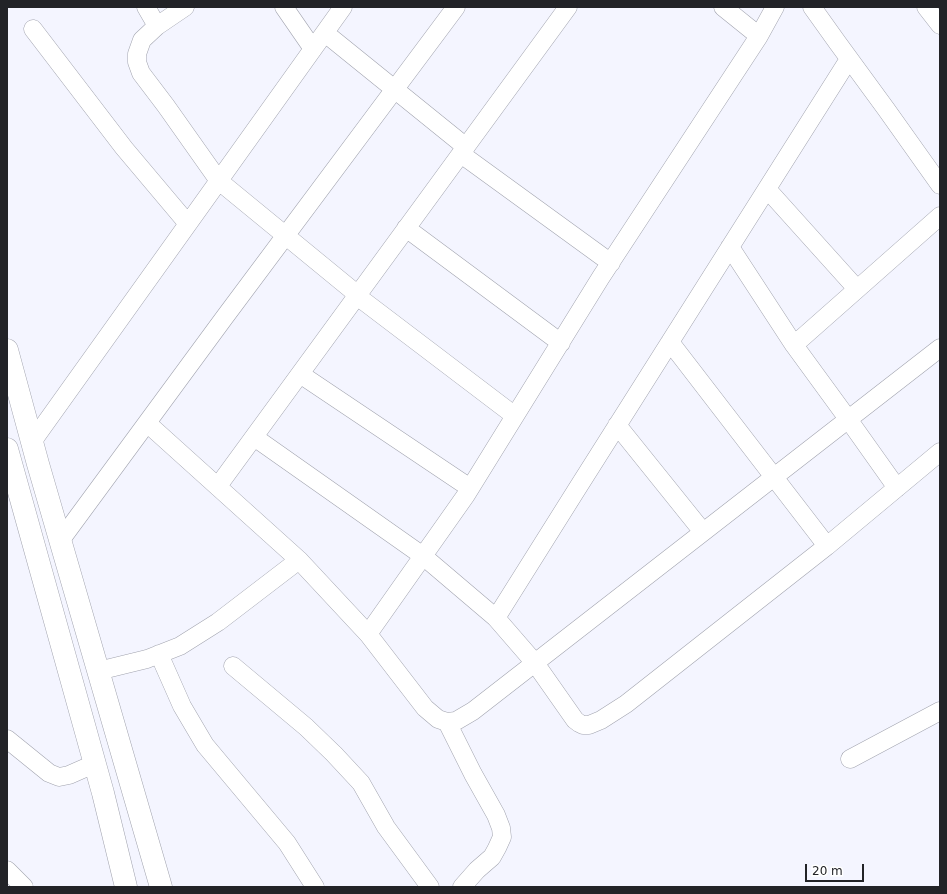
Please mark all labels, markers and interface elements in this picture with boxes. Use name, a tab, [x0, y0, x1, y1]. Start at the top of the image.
scale bar	[807, 856, 866, 882]
text: 20 m	[812, 864, 843, 878]

